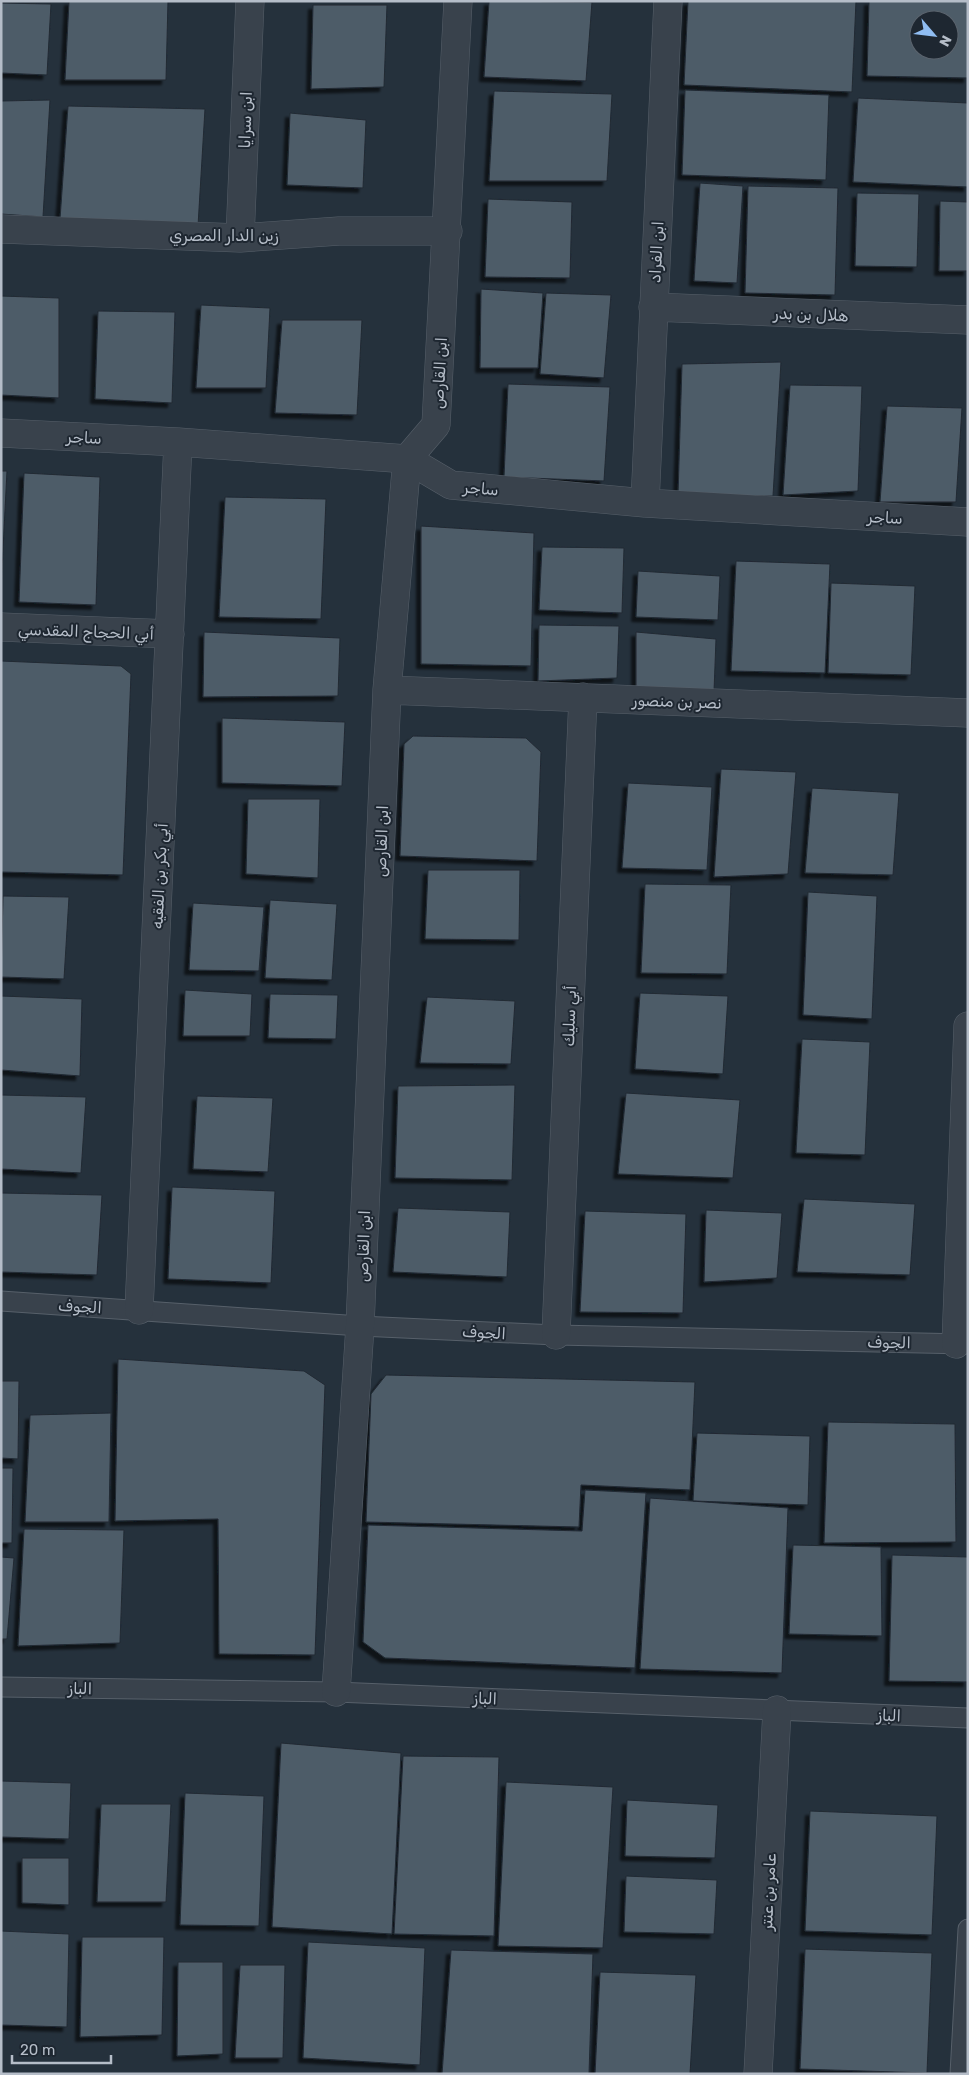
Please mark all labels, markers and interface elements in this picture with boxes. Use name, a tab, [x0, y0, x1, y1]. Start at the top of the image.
north arrow	[909, 10, 959, 60]
text: N	[935, 32, 955, 49]
street label: ابن سرايا	[235, 91, 257, 149]
street label: ابن الفراد	[645, 221, 669, 283]
street label: زين الدار المصري	[169, 226, 279, 247]
street label: هلال بن بدر	[772, 304, 849, 326]
street label: ابن القارص	[428, 337, 452, 409]
street label: ساجر	[65, 427, 102, 449]
street label: ساجر	[461, 477, 500, 501]
street label: ساجر	[866, 507, 903, 529]
street label: أبي الحجاج المقدسي	[17, 620, 154, 646]
street label: نصر بن منصور	[631, 690, 722, 714]
street label: ابن القارص	[371, 805, 393, 877]
street label: أبي بكر بن الفقيه	[147, 822, 175, 930]
street label: أبي سليك	[559, 985, 583, 1047]
street label: ابن القارص	[353, 1210, 375, 1282]
street label: الجوف	[57, 1296, 102, 1318]
street label: الجوف	[461, 1322, 506, 1344]
street label: الجوف	[867, 1333, 911, 1353]
street label: الباز	[67, 1679, 92, 1699]
street label: الباز	[471, 1689, 497, 1709]
street label: الباز	[875, 1706, 901, 1726]
street label: عامر بن عنتر	[757, 1853, 781, 1932]
scale bar	[12, 2032, 111, 2064]
text: 20 m	[20, 2041, 55, 2059]

